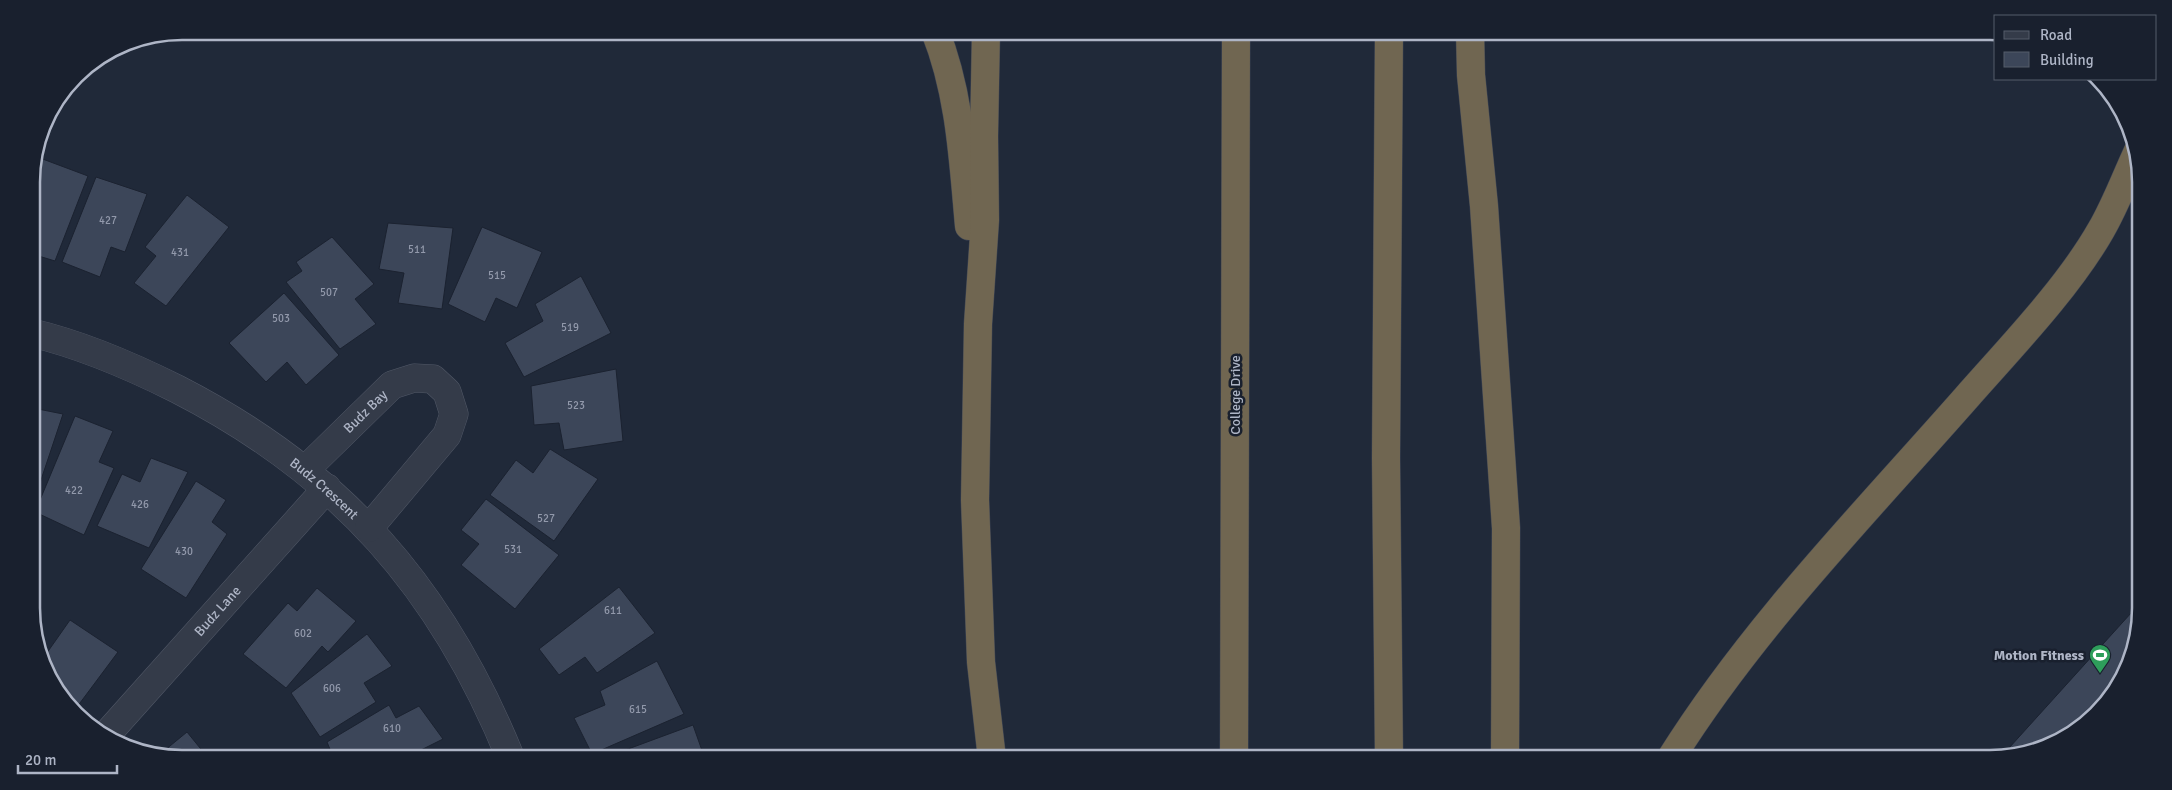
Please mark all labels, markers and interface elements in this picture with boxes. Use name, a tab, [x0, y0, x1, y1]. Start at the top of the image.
legend	[1994, 15, 2157, 80]
text: Road	[2040, 26, 2072, 44]
text: Building	[2040, 51, 2094, 69]
house number: 427	[99, 214, 117, 227]
house number: 511	[408, 243, 426, 256]
house number: 431	[171, 246, 189, 259]
house number: 515	[488, 269, 506, 282]
house number: 507	[320, 286, 338, 299]
house number: 503	[272, 312, 290, 325]
house number: 519	[561, 321, 579, 334]
street label: College Drive	[1227, 355, 1244, 435]
street label: Budz Bay	[340, 386, 391, 437]
house number: 523	[567, 399, 585, 412]
street label: Budz Crescent	[286, 454, 362, 523]
house number: 422	[65, 484, 83, 497]
house number: 426	[131, 498, 149, 511]
house number: 527	[537, 512, 555, 525]
house number: 531	[504, 543, 522, 556]
house number: 430	[175, 545, 193, 558]
street label: Budz Lane	[191, 582, 245, 640]
house number: 611	[604, 604, 622, 617]
house number: 602	[294, 627, 312, 640]
sports icon: Motion Fitness	[2088, 643, 2112, 674]
place label: Motion Fitness	[1994, 647, 2084, 664]
house number: 606	[323, 682, 341, 695]
house number: 615	[629, 703, 647, 716]
house number: 610	[383, 722, 401, 735]
scale bar	[18, 742, 116, 774]
text: 20 m	[25, 751, 56, 769]

